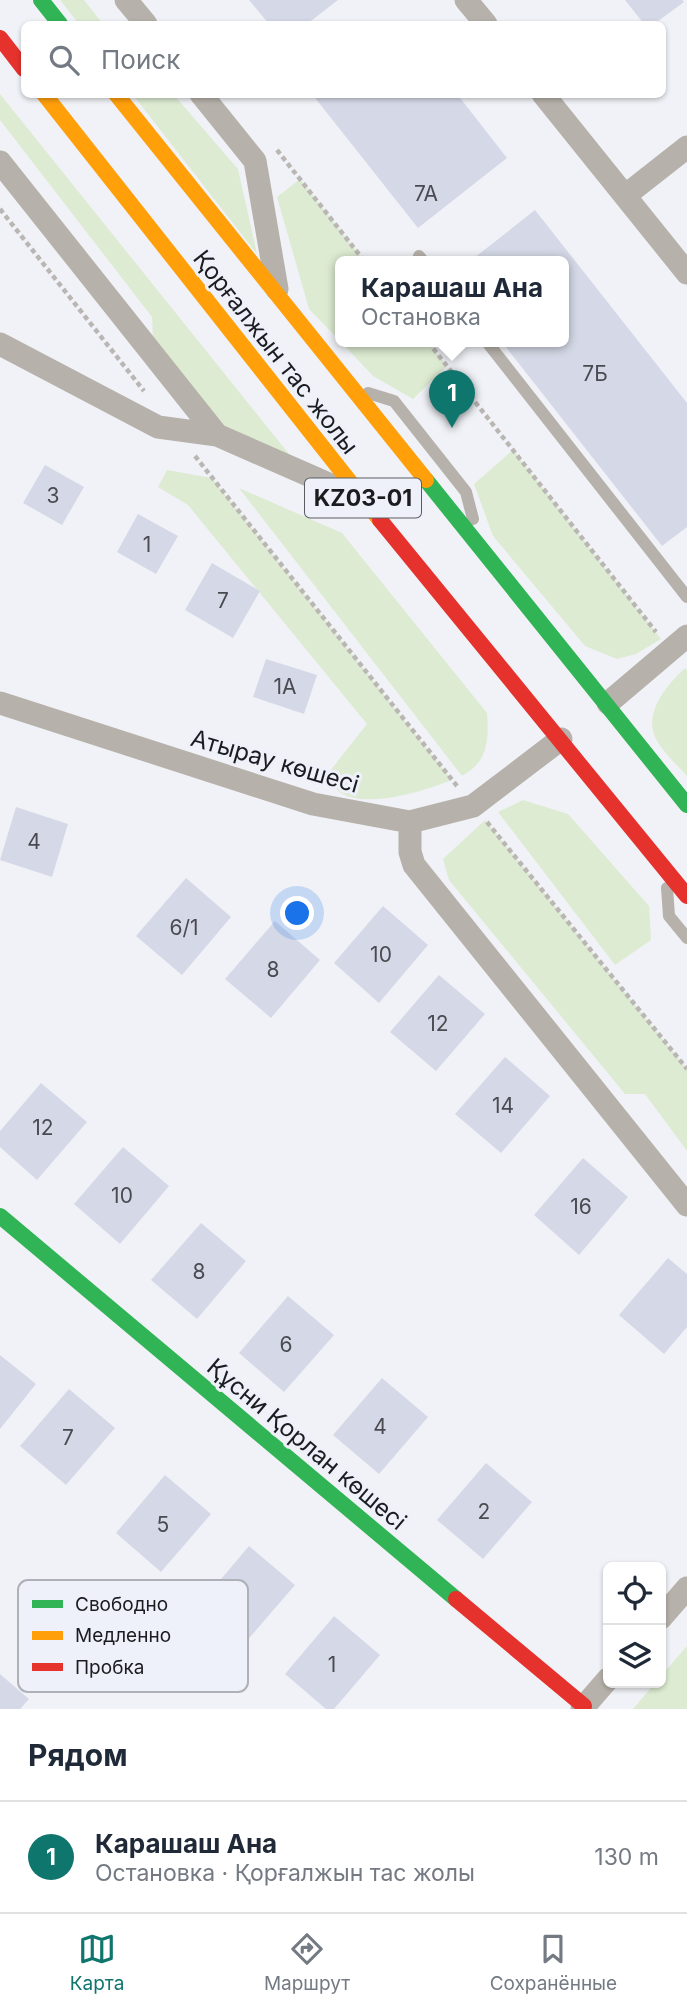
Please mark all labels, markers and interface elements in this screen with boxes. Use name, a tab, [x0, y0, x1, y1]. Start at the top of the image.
search box	[21, 21, 666, 98]
icon: search	[45, 41, 83, 79]
text: Поиск	[101, 44, 180, 75]
house number: 7А	[414, 181, 438, 206]
street label: Қорғалжын тас жолы	[187, 244, 365, 460]
popup	[335, 256, 569, 347]
text: Карашаш Ана	[361, 272, 543, 303]
text: Остановка	[361, 303, 481, 331]
house number: 7Б	[582, 361, 608, 386]
pin: 1	[429, 370, 475, 428]
road number: KZ03-01	[305, 478, 421, 518]
house number: 3	[47, 483, 59, 508]
house number: 1	[143, 532, 151, 557]
house number: 7	[217, 588, 229, 613]
house number: 1А	[273, 674, 297, 699]
street label: Атырау көшесі	[188, 723, 362, 799]
house number: 4	[27, 829, 41, 854]
your location	[280, 896, 314, 930]
house number: 6/1	[169, 915, 199, 940]
house number: 10	[370, 942, 392, 967]
house number: 8	[267, 957, 280, 982]
house number: 12	[427, 1011, 449, 1036]
house number: 14	[492, 1093, 514, 1118]
house number: 12	[32, 1115, 54, 1140]
house number: 10	[111, 1183, 133, 1208]
house number: 16	[570, 1194, 592, 1219]
house number: 8	[193, 1259, 206, 1284]
house number: 6	[279, 1332, 293, 1357]
street label: Құсни Қорлан көшесі	[201, 1352, 413, 1536]
house number: 4	[373, 1414, 387, 1439]
house number: 7	[62, 1425, 74, 1450]
house number: 2	[478, 1499, 490, 1524]
house number: 5	[157, 1512, 169, 1537]
map controls	[603, 1562, 666, 1688]
button: locate	[603, 1562, 666, 1625]
legend	[18, 1580, 248, 1692]
text: Свободно	[75, 1593, 168, 1616]
text: Медленно	[75, 1624, 171, 1647]
button: layers	[603, 1625, 666, 1688]
house number: 1	[328, 1652, 336, 1677]
text: Пробка	[75, 1656, 144, 1679]
text: Рядом	[28, 1737, 128, 1773]
text: Карашаш Ана	[95, 1828, 277, 1859]
text: 1	[46, 1843, 56, 1871]
text: 130 m	[594, 1843, 659, 1871]
text: Остановка · Қорғалжын тас жолы	[95, 1859, 475, 1887]
tab: Карта	[70, 1930, 124, 1995]
tab: Маршрут	[264, 1930, 350, 1995]
tab: Сохранённые	[490, 1930, 617, 1995]

